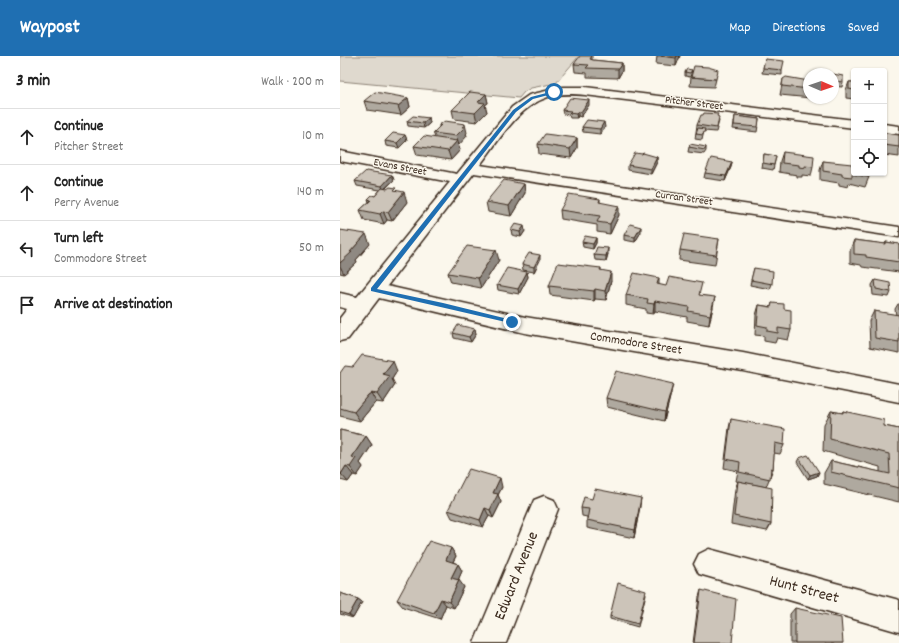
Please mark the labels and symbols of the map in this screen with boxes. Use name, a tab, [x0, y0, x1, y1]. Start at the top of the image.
north arrow	[803, 68, 839, 104]
route start	[545, 83, 563, 101]
street label: Pitcher Street	[664, 92, 724, 116]
street label: Evans Street	[372, 155, 428, 181]
street label: Curran Street	[654, 187, 714, 211]
route end	[503, 313, 521, 331]
street label: Commodore Street	[589, 327, 684, 361]
street label: Edward Avenue	[489, 528, 545, 624]
street label: Hunt Street	[767, 570, 841, 610]

